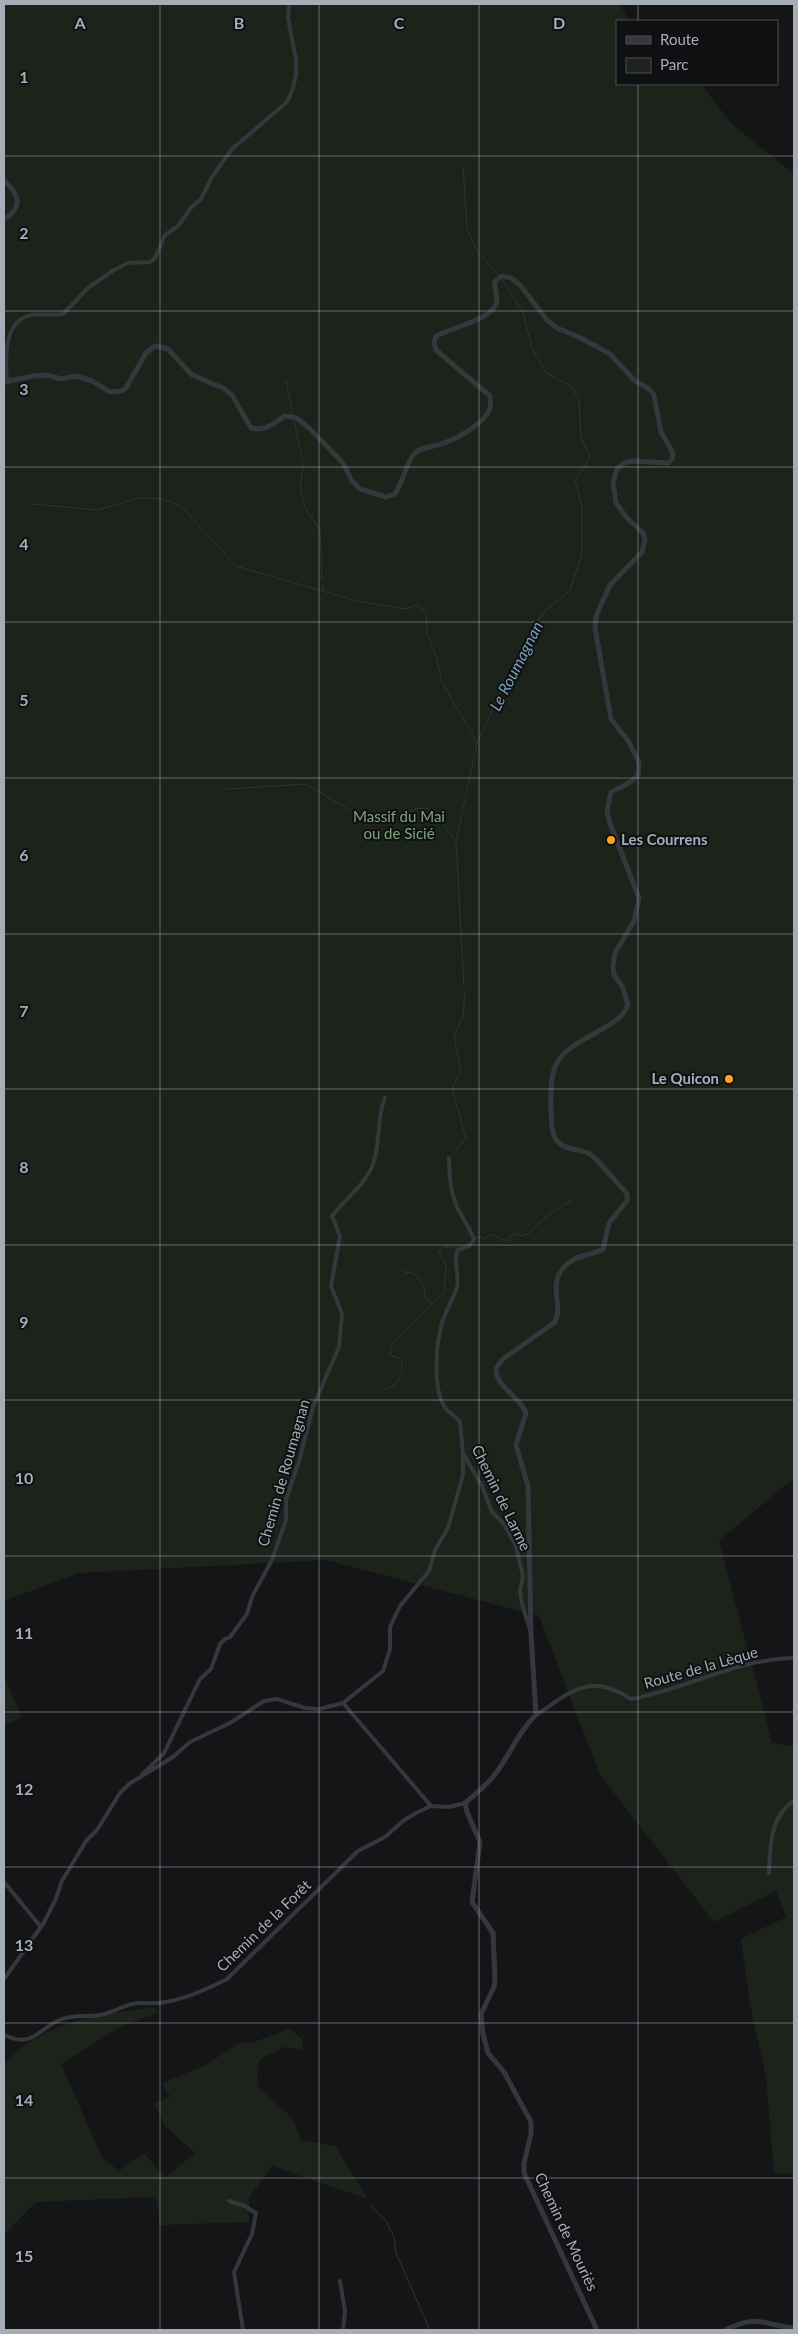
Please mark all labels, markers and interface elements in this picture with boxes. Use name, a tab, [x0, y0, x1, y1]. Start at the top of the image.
text: A	[73, 13, 86, 32]
text: B	[234, 13, 244, 32]
text: C	[394, 13, 405, 32]
text: D	[553, 13, 565, 32]
legend	[616, 20, 778, 85]
text: Route	[660, 30, 699, 48]
text: Parc	[660, 55, 689, 73]
text: 1	[19, 67, 29, 86]
text: 2	[19, 223, 29, 242]
text: 3	[19, 379, 29, 398]
text: 4	[19, 534, 29, 553]
water label: Le Roumagnan	[485, 618, 546, 714]
text: 5	[19, 690, 29, 709]
park label: Massif du Mai ou de Sicié	[353, 807, 445, 842]
place label: Les Courrens	[621, 830, 708, 848]
marker: Les Courrens	[605, 834, 617, 846]
text: 6	[19, 845, 29, 864]
text: 7	[19, 1001, 29, 1020]
place label: Le Quicon	[651, 1069, 719, 1087]
marker: Le Quicon	[723, 1073, 735, 1085]
text: 8	[19, 1157, 29, 1176]
text: 9	[19, 1312, 29, 1331]
street label: Chemin de Roumagnan	[253, 1397, 313, 1548]
street label: Chemin de Larme	[468, 1442, 535, 1553]
text: 10	[15, 1468, 33, 1487]
text: 11	[15, 1623, 33, 1642]
street label: Route de la Lèque	[642, 1642, 760, 1692]
text: 12	[15, 1779, 33, 1798]
street label: Chemin de la Forêt	[212, 1875, 315, 1975]
text: 13	[15, 1935, 33, 1954]
text: 14	[15, 2090, 33, 2109]
street label: Chemin de Mouriès	[532, 2169, 602, 2294]
text: 15	[15, 2246, 33, 2265]

